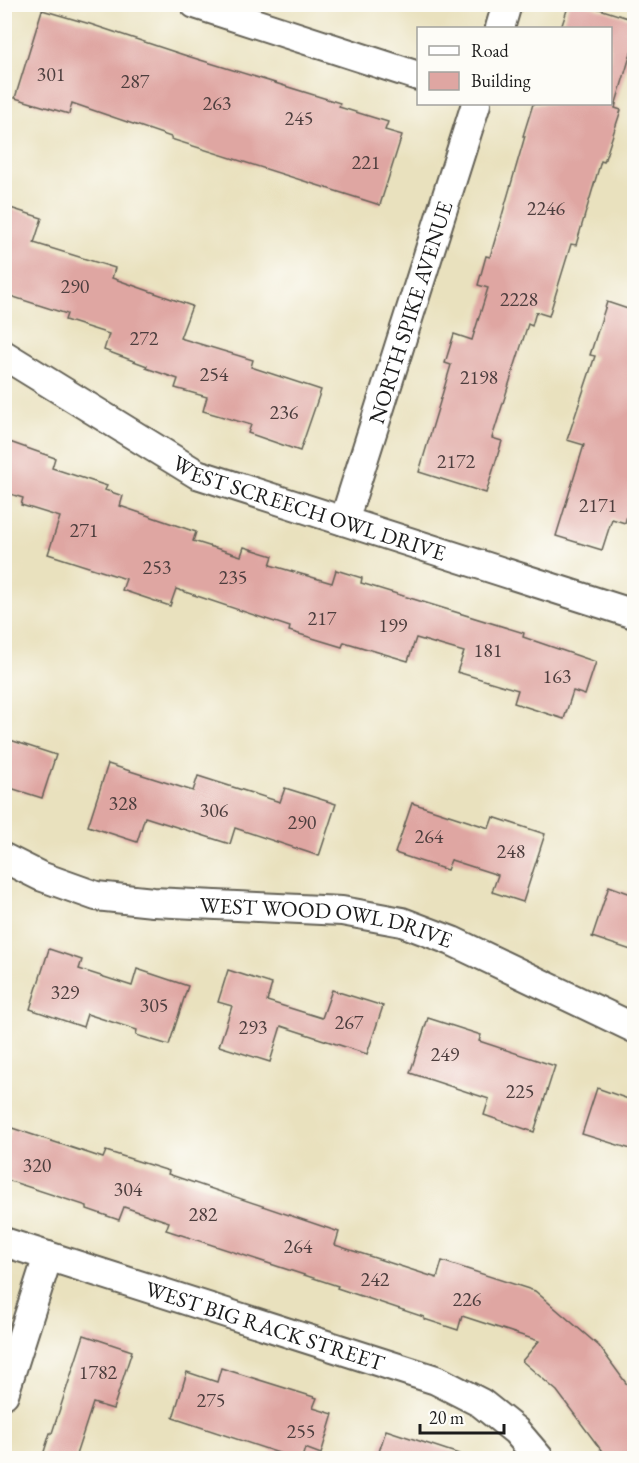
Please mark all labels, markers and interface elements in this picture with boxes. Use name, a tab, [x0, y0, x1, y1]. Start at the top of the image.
legend	[417, 27, 612, 105]
text: Road	[471, 39, 510, 62]
house number: 301	[37, 61, 65, 87]
house number: 287	[121, 68, 150, 94]
text: Building	[471, 69, 531, 92]
house number: 263	[203, 90, 231, 116]
house number: 245	[285, 105, 313, 131]
house number: 221	[352, 149, 380, 175]
house number: 2246	[527, 195, 566, 221]
street label: NORTH SPIKE AVENUE	[361, 197, 459, 427]
house number: 290	[61, 273, 90, 299]
house number: 2228	[500, 286, 538, 312]
house number: 272	[130, 325, 159, 351]
house number: 254	[200, 361, 229, 387]
house number: 2198	[460, 364, 498, 390]
house number: 236	[270, 399, 299, 425]
street label: WEST SCREECH OWL DRIVE	[167, 448, 450, 567]
house number: 2172	[437, 448, 476, 474]
house number: 2171	[579, 492, 617, 518]
house number: 271	[70, 517, 98, 543]
house number: 253	[143, 554, 171, 580]
house number: 235	[219, 564, 247, 590]
house number: 217	[308, 605, 337, 631]
house number: 199	[379, 612, 408, 638]
house number: 181	[474, 637, 502, 663]
house number: 163	[543, 663, 571, 689]
house number: 328	[109, 790, 137, 816]
house number: 306	[200, 797, 229, 823]
house number: 290	[288, 809, 317, 835]
house number: 264	[415, 823, 444, 849]
house number: 248	[497, 838, 525, 864]
street label: WEST WOOD OWL DRIVE	[199, 890, 457, 954]
house number: 329	[51, 979, 80, 1005]
house number: 305	[140, 992, 168, 1018]
house number: 267	[335, 1009, 364, 1035]
house number: 293	[239, 1014, 267, 1040]
house number: 249	[431, 1041, 460, 1067]
house number: 225	[506, 1078, 534, 1104]
house number: 320	[23, 1152, 52, 1178]
house number: 304	[114, 1176, 143, 1202]
house number: 282	[189, 1201, 218, 1227]
house number: 264	[284, 1233, 313, 1259]
house number: 242	[361, 1266, 390, 1292]
street label: WEST BIG RACK STREET	[142, 1274, 388, 1377]
house number: 226	[453, 1286, 482, 1312]
house number: 1782	[79, 1359, 118, 1385]
house number: 275	[197, 1387, 225, 1413]
scale bar	[420, 1397, 504, 1435]
text: 20 m	[429, 1406, 464, 1429]
house number: 255	[287, 1418, 315, 1444]

